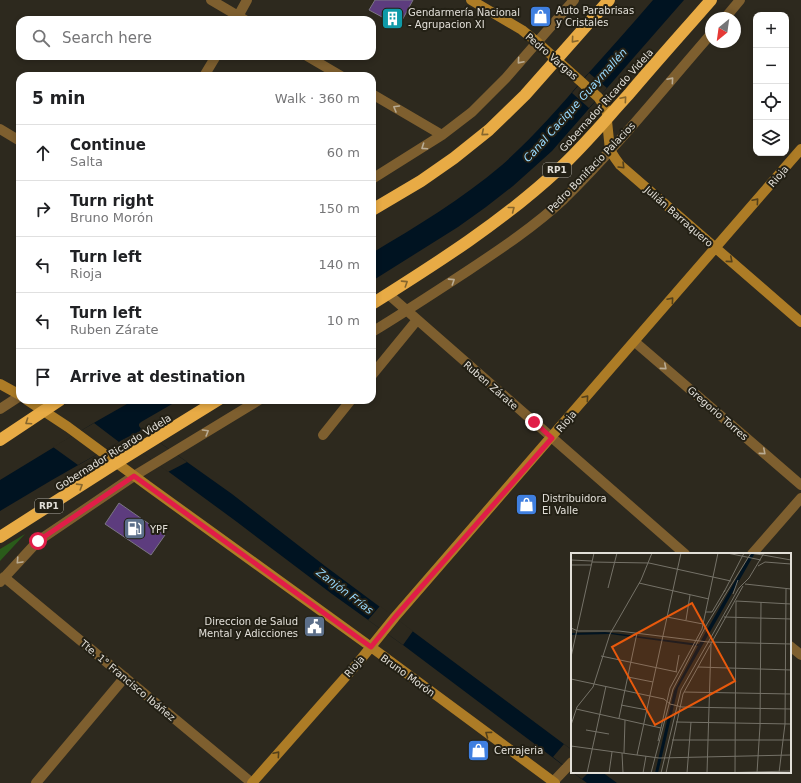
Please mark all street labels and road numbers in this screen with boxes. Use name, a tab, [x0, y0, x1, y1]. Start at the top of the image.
street label: Pedro Vargas	[523, 31, 580, 82]
street label: Gobernador Ricardo Videla	[557, 47, 655, 154]
street label: Pedro Bonifacio Palacios	[545, 120, 637, 215]
road number: RP1	[543, 163, 571, 177]
street label: Rioja	[766, 163, 791, 189]
street label: Julián Barraquero	[642, 183, 715, 249]
street label: Ruben Zárate	[461, 359, 520, 412]
street label: Gregorio Torres	[685, 384, 750, 443]
street label: Rioja	[554, 408, 579, 434]
street label: Gobernador Ricardo Videla	[53, 412, 173, 493]
road number: RP1	[35, 499, 63, 513]
street label: Tte. 1° Francisco Ibáñez	[77, 637, 177, 723]
street label: Bruno Morón	[379, 652, 437, 699]
street label: Rioja	[342, 653, 367, 679]

